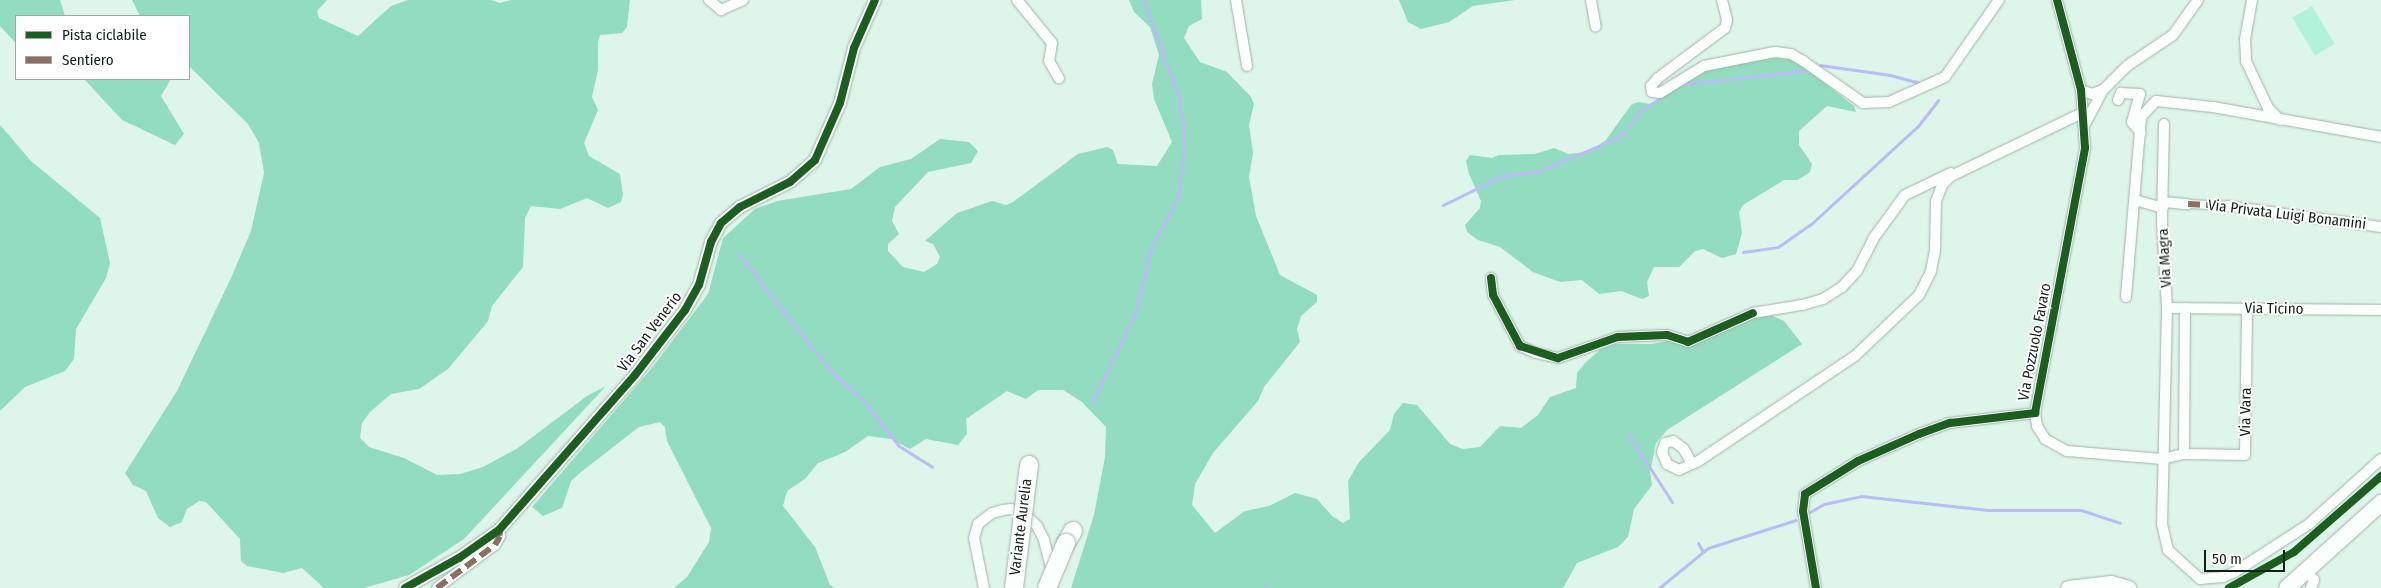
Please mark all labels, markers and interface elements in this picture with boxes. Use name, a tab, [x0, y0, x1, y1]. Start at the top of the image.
legend	[15, 15, 190, 80]
text: Pista ciclabile	[62, 26, 147, 44]
text: Sentiero	[62, 51, 114, 69]
street label: Via Privata Luigi Bonamini	[2207, 196, 2367, 234]
street label: Via Magra	[2154, 228, 2176, 288]
street label: Via Pozzuolo Favaro	[2015, 282, 2055, 402]
street label: Via San Venerio	[614, 288, 686, 376]
street label: Via Ticino	[2244, 299, 2304, 319]
street label: Via Vara	[2237, 387, 2255, 437]
street label: Variante Aurelia	[1006, 478, 1036, 576]
scale bar	[2206, 540, 2287, 572]
text: 50 m	[2212, 550, 2242, 568]

